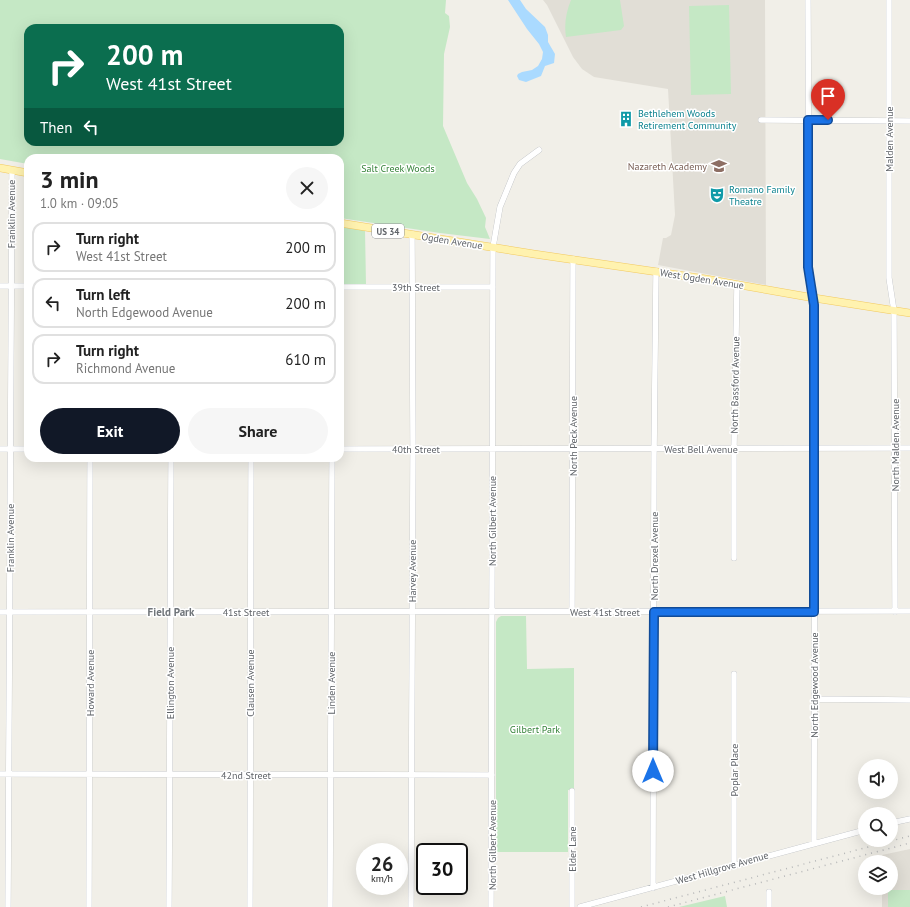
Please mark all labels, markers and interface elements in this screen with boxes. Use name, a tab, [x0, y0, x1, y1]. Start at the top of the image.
text: 200 m	[106, 36, 183, 73]
icon: right	[40, 40, 92, 92]
text: West 41st Street	[106, 72, 232, 95]
pin	[811, 79, 845, 120]
icon: arrive	[817, 85, 839, 107]
street label: Malden Avenue	[883, 106, 896, 172]
place label: Bethlehem Woods Retirement Community	[638, 107, 737, 132]
building icon: Bethlehem Woods Retirement Community	[617, 110, 635, 128]
icon: left	[80, 116, 102, 138]
text: Then	[40, 118, 72, 137]
school or university icon: Nazareth Academy	[710, 157, 728, 175]
place label: Nazareth Academy	[628, 160, 707, 173]
park label: Salt Creek Woods	[361, 162, 435, 175]
text: 3 min	[40, 164, 99, 195]
button: close	[286, 167, 328, 209]
street label: Franklin Avenue	[5, 180, 18, 248]
place label: Romano Family Theatre	[729, 183, 795, 208]
theatre icon: Romano Family Theatre	[708, 186, 726, 204]
text: 1.0 km · 09:05	[40, 195, 119, 212]
road number: US 34	[372, 224, 404, 238]
text: Turn right	[76, 229, 139, 248]
street label: Ogden Avenue	[420, 230, 484, 252]
icon: right	[42, 236, 64, 258]
text: 200 m	[285, 238, 326, 257]
text: West 41st Street	[76, 248, 167, 265]
street label: West Ogden Avenue	[659, 266, 745, 292]
street label: 39th Street	[392, 281, 441, 294]
text: Turn left	[76, 285, 130, 304]
icon: left	[42, 292, 64, 314]
text: 200 m	[285, 294, 326, 313]
text: North Edgewood Avenue	[76, 304, 213, 321]
street label: North Bassford Avenue	[728, 336, 742, 434]
text: Turn right	[76, 341, 139, 360]
icon: right	[42, 348, 64, 370]
text: 610 m	[285, 350, 326, 369]
text: Richmond Avenue	[76, 360, 175, 377]
street label: North Peck Avenue	[567, 396, 580, 476]
street label: North Malden Avenue	[889, 399, 902, 491]
button: Exit	[40, 408, 180, 454]
button: Share	[188, 408, 328, 454]
street label: 40th Street	[392, 443, 441, 456]
street label: West Bell Avenue	[664, 443, 738, 456]
street label: North Gilbert Avenue	[486, 476, 499, 566]
street label: Franklin Avenue	[4, 504, 17, 572]
street label: North Drexel Avenue	[648, 512, 661, 600]
street label: Harvey Avenue	[406, 540, 419, 602]
district label: Field Park	[148, 605, 195, 619]
street label: 41st Street	[223, 606, 270, 619]
street label: West 41st Street	[570, 606, 641, 619]
street label: North Edgewood Avenue	[808, 632, 821, 738]
street label: Ellington Avenue	[164, 647, 177, 719]
street label: Clausen Avenue	[244, 649, 257, 717]
street label: Howard Avenue	[84, 650, 97, 716]
street label: Linden Avenue	[325, 652, 338, 714]
park label: Gilbert Park	[510, 723, 560, 736]
street label: Poplar Place	[728, 744, 741, 796]
position arrow	[632, 750, 674, 792]
map controls	[858, 759, 898, 895]
button: sound	[858, 759, 898, 799]
street label: 42nd Street	[221, 769, 272, 782]
street label: North Gilbert Avenue	[486, 800, 499, 890]
button: search	[858, 807, 898, 847]
street label: Elder Lane	[566, 826, 579, 872]
speed limit sign: 30	[416, 843, 468, 895]
street label: West Hillgrove Avenue	[674, 849, 770, 887]
text: 26	[371, 851, 393, 877]
button: layers	[858, 855, 898, 895]
text: km/h	[371, 872, 393, 885]

